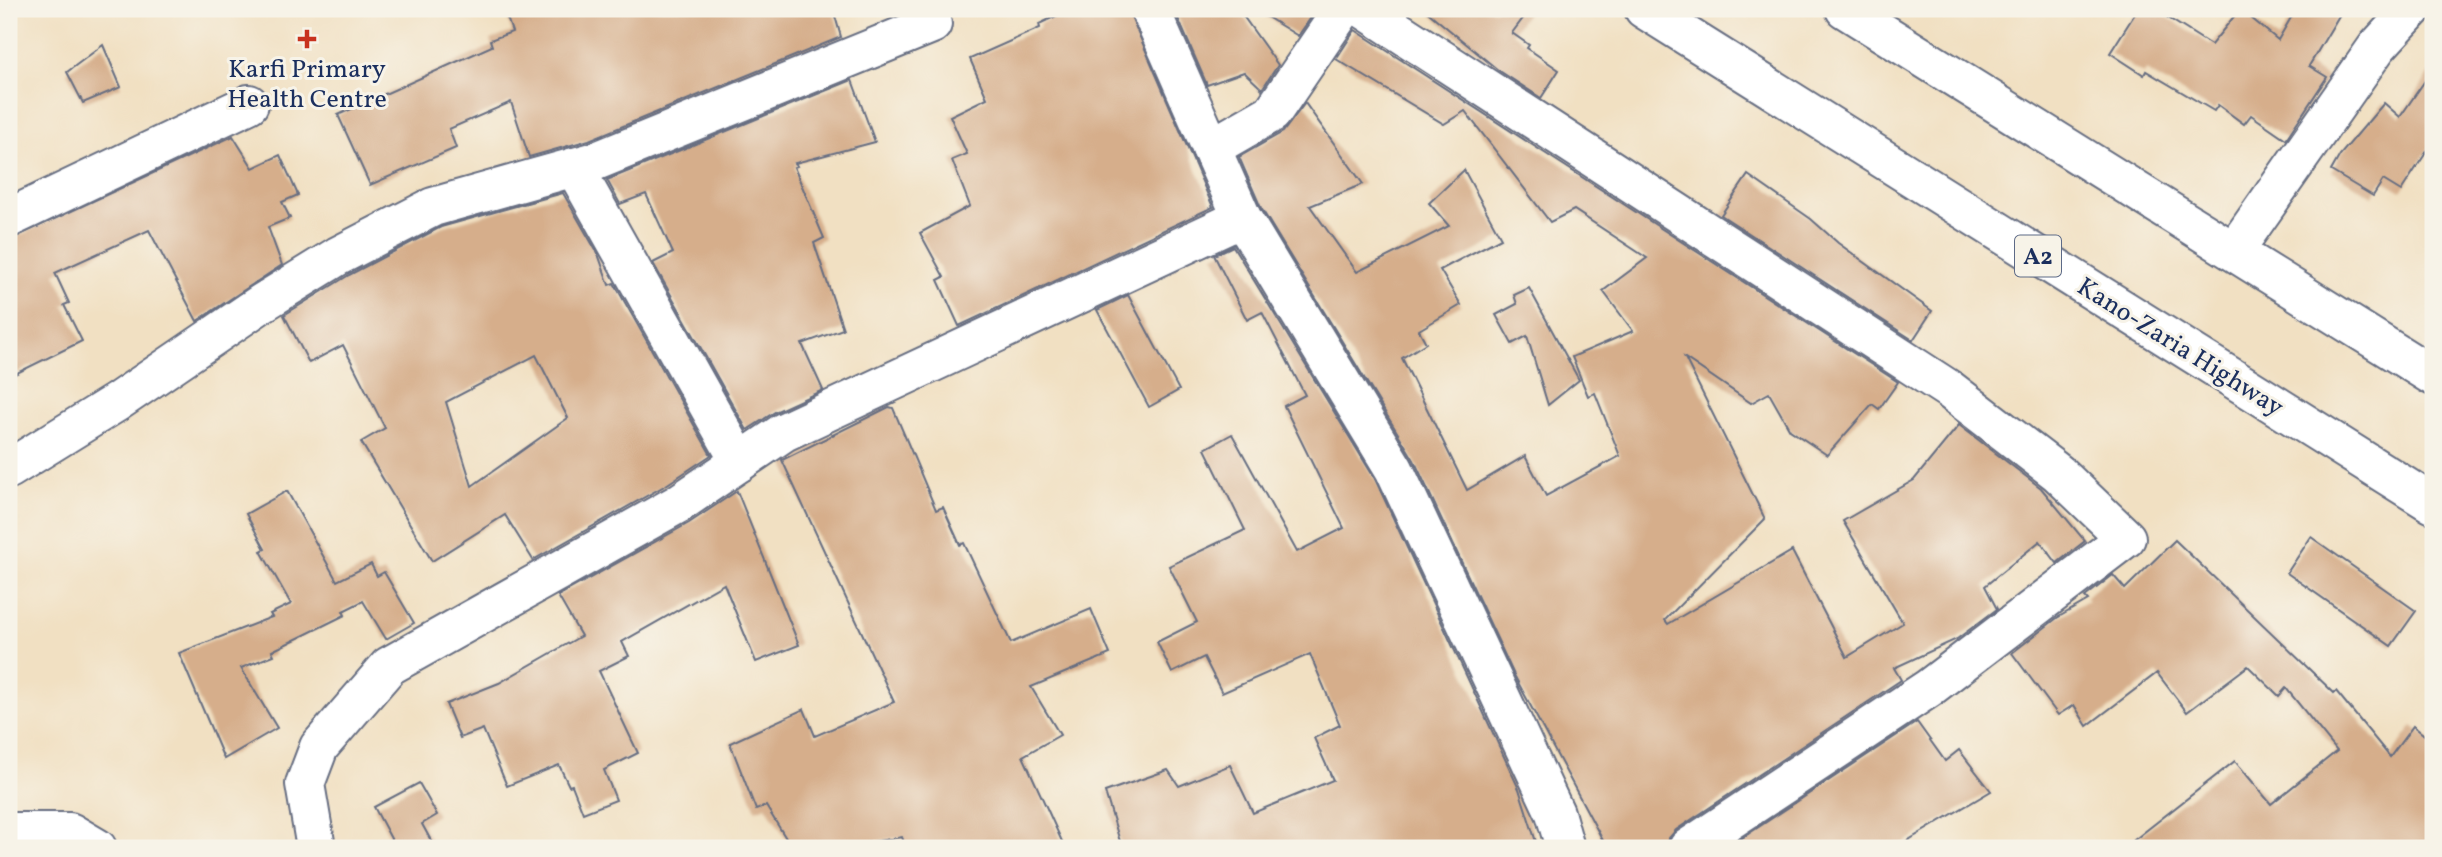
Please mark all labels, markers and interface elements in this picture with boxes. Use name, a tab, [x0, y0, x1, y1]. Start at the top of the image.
marker: Karfi Primary Health Centre	[297, 29, 317, 49]
place label: Karfi Primary Health Centre	[227, 52, 387, 118]
road number: A2	[2015, 235, 2061, 276]
street label: Kano-Zaria Highway	[2070, 269, 2290, 426]

